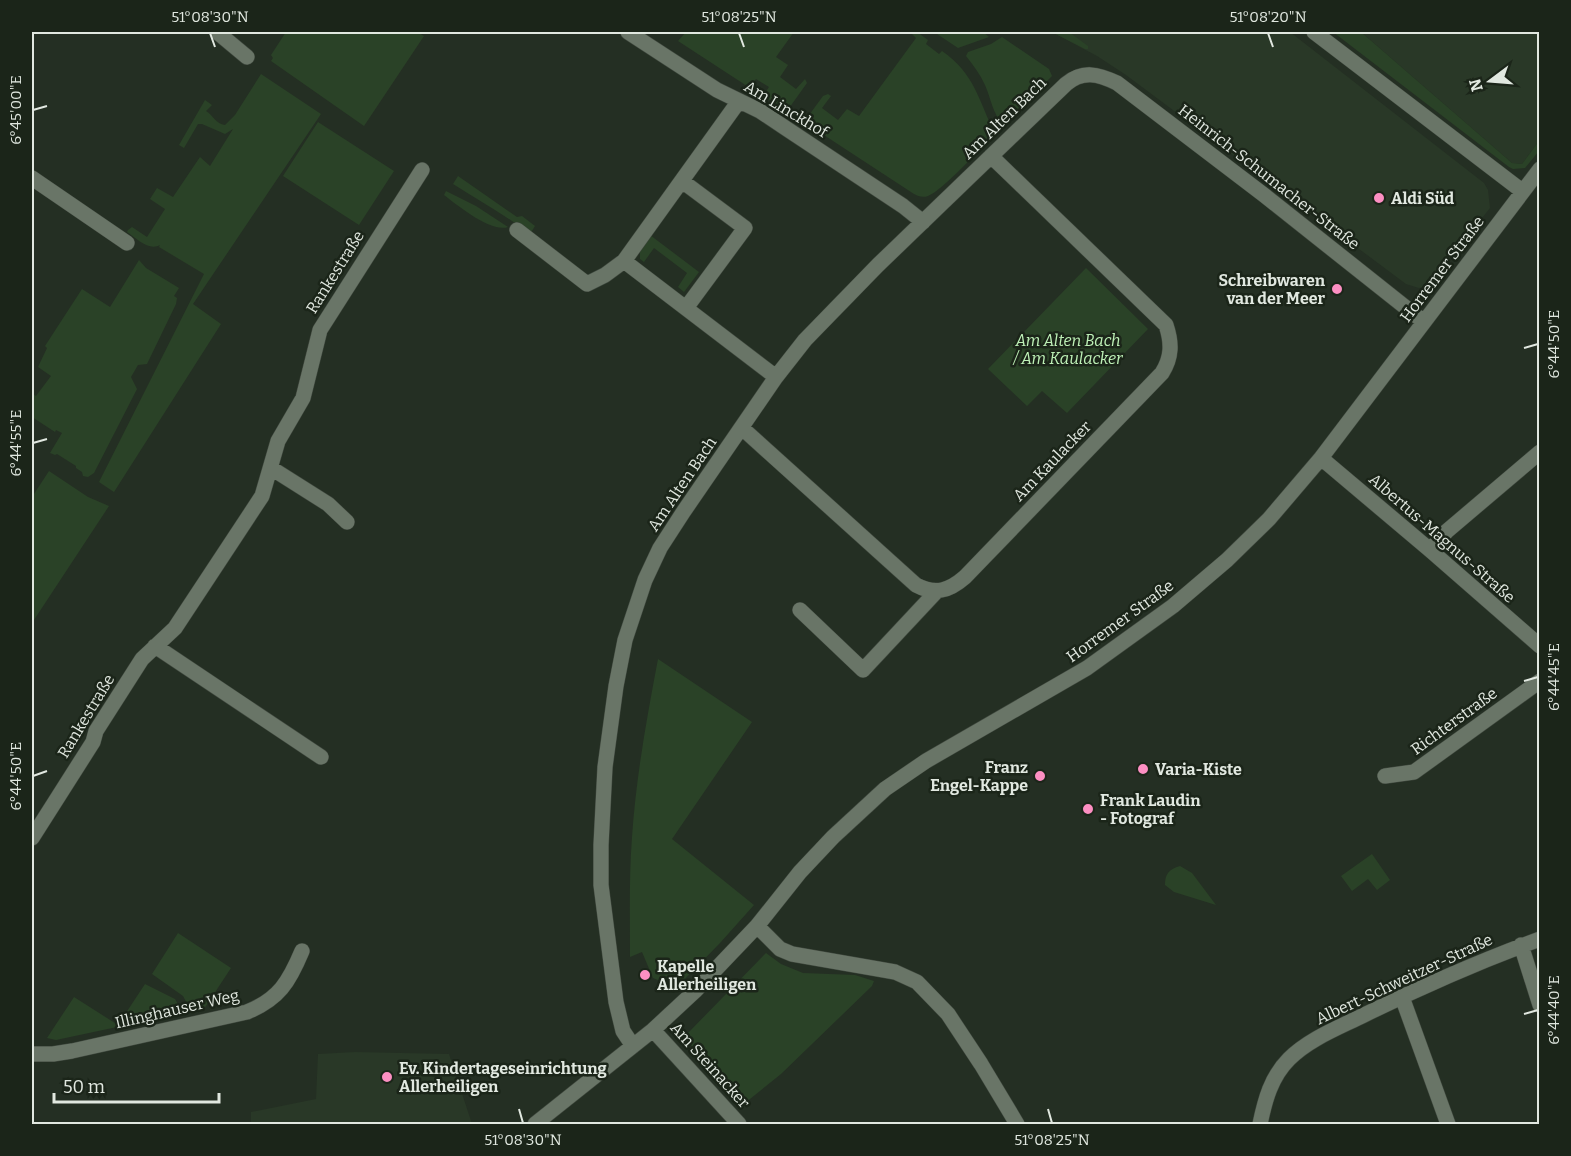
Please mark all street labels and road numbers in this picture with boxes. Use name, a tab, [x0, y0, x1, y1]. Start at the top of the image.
street label: Am Alten Bach	[958, 73, 1050, 163]
street label: Am Linckhof	[741, 77, 833, 142]
street label: Heinrich-Schumacher-Straße	[1175, 100, 1363, 254]
street label: Horremer Straße	[1396, 212, 1488, 326]
street label: Rankestraße	[302, 227, 368, 317]
street label: Am Kaulacker	[1009, 417, 1095, 505]
street label: Am Alten Bach	[644, 433, 721, 535]
street label: Albertus-Magnus-Straße	[1365, 469, 1519, 607]
street label: Horremer Straße	[1063, 576, 1177, 666]
street label: Rankestraße	[54, 671, 118, 761]
street label: Richterstraße	[1407, 683, 1501, 759]
street label: Albert-Schweitzer-Straße	[1313, 930, 1495, 1028]
street label: Illinghauser Weg	[113, 985, 241, 1033]
street label: Am Steinacker	[666, 1018, 754, 1112]

